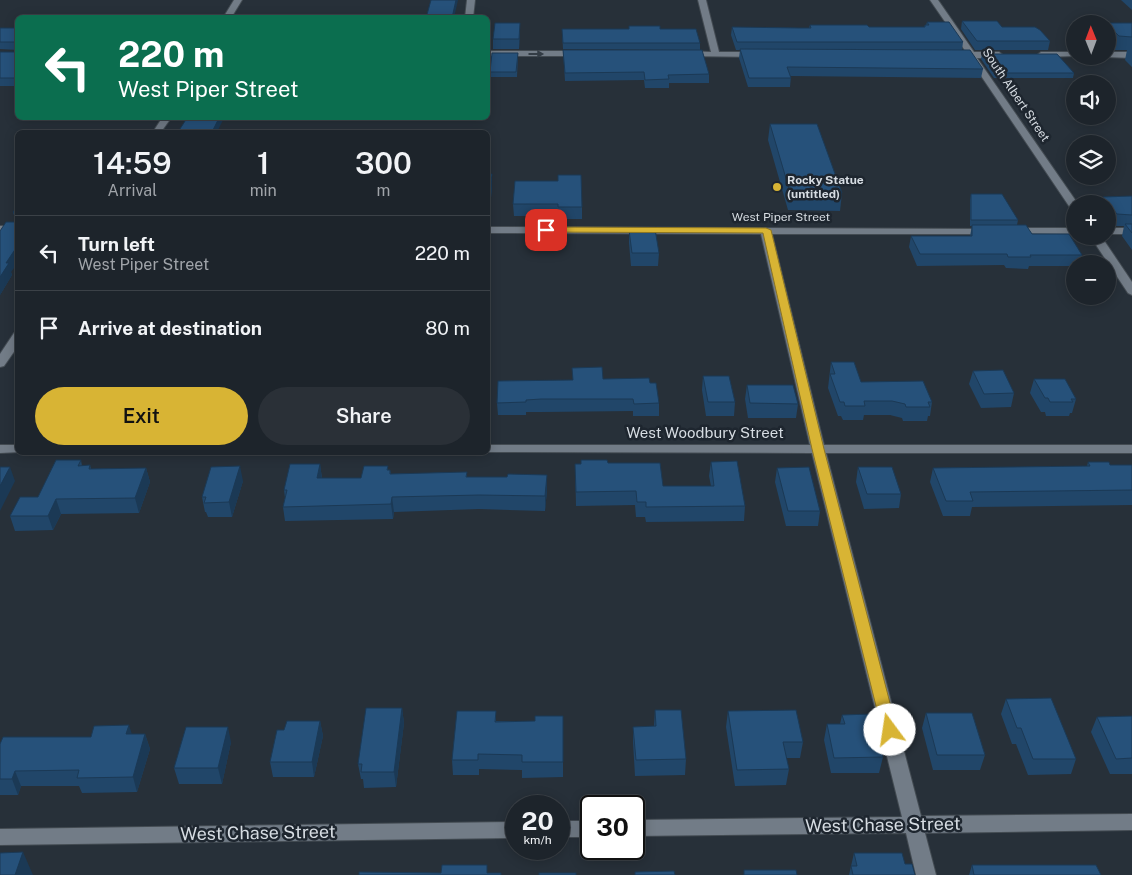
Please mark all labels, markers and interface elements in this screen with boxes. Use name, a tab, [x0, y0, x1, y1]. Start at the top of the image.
north arrow	[1066, 15, 1116, 65]
map controls	[1066, 15, 1116, 305]
text: 220 m	[118, 34, 224, 75]
icon: left	[35, 35, 100, 100]
street label: South Albert Street	[980, 46, 1053, 145]
one-way arrow	[528, 50, 544, 58]
button: sound	[1066, 75, 1116, 125]
text: West Piper Street	[118, 76, 299, 102]
button: layers	[1066, 135, 1116, 185]
text: 14:59	[93, 145, 172, 181]
text: 1	[257, 145, 269, 181]
text: 300	[355, 145, 412, 181]
place label: Rocky Statue (untitled)	[787, 173, 864, 201]
text: Arrival	[108, 181, 157, 200]
text: min	[250, 181, 277, 200]
text: m	[376, 181, 390, 200]
marker: Rocky Statue (untitled)	[771, 181, 783, 193]
button: +	[1066, 195, 1116, 245]
pin	[525, 209, 567, 251]
street label: West Piper Street	[732, 210, 831, 224]
icon: arrive	[532, 216, 560, 244]
text: Turn left	[78, 233, 155, 255]
icon: left	[35, 239, 63, 267]
text: 220 m	[415, 242, 470, 264]
text: West Piper Street	[78, 255, 209, 274]
button: −	[1066, 255, 1116, 305]
icon: arrive	[35, 314, 63, 342]
text: Arrive at destination	[78, 317, 262, 339]
text: 80 m	[425, 317, 470, 339]
button: Exit	[35, 387, 248, 445]
button: Share	[258, 387, 470, 445]
street label: West Woodbury Street	[626, 424, 784, 441]
position arrow	[863, 703, 915, 755]
speed limit sign: 30	[580, 795, 645, 860]
text: 20	[522, 806, 554, 836]
street label: West Chase Street	[805, 813, 961, 836]
street label: West Chase Street	[180, 821, 336, 844]
text: km/h	[523, 833, 552, 847]

